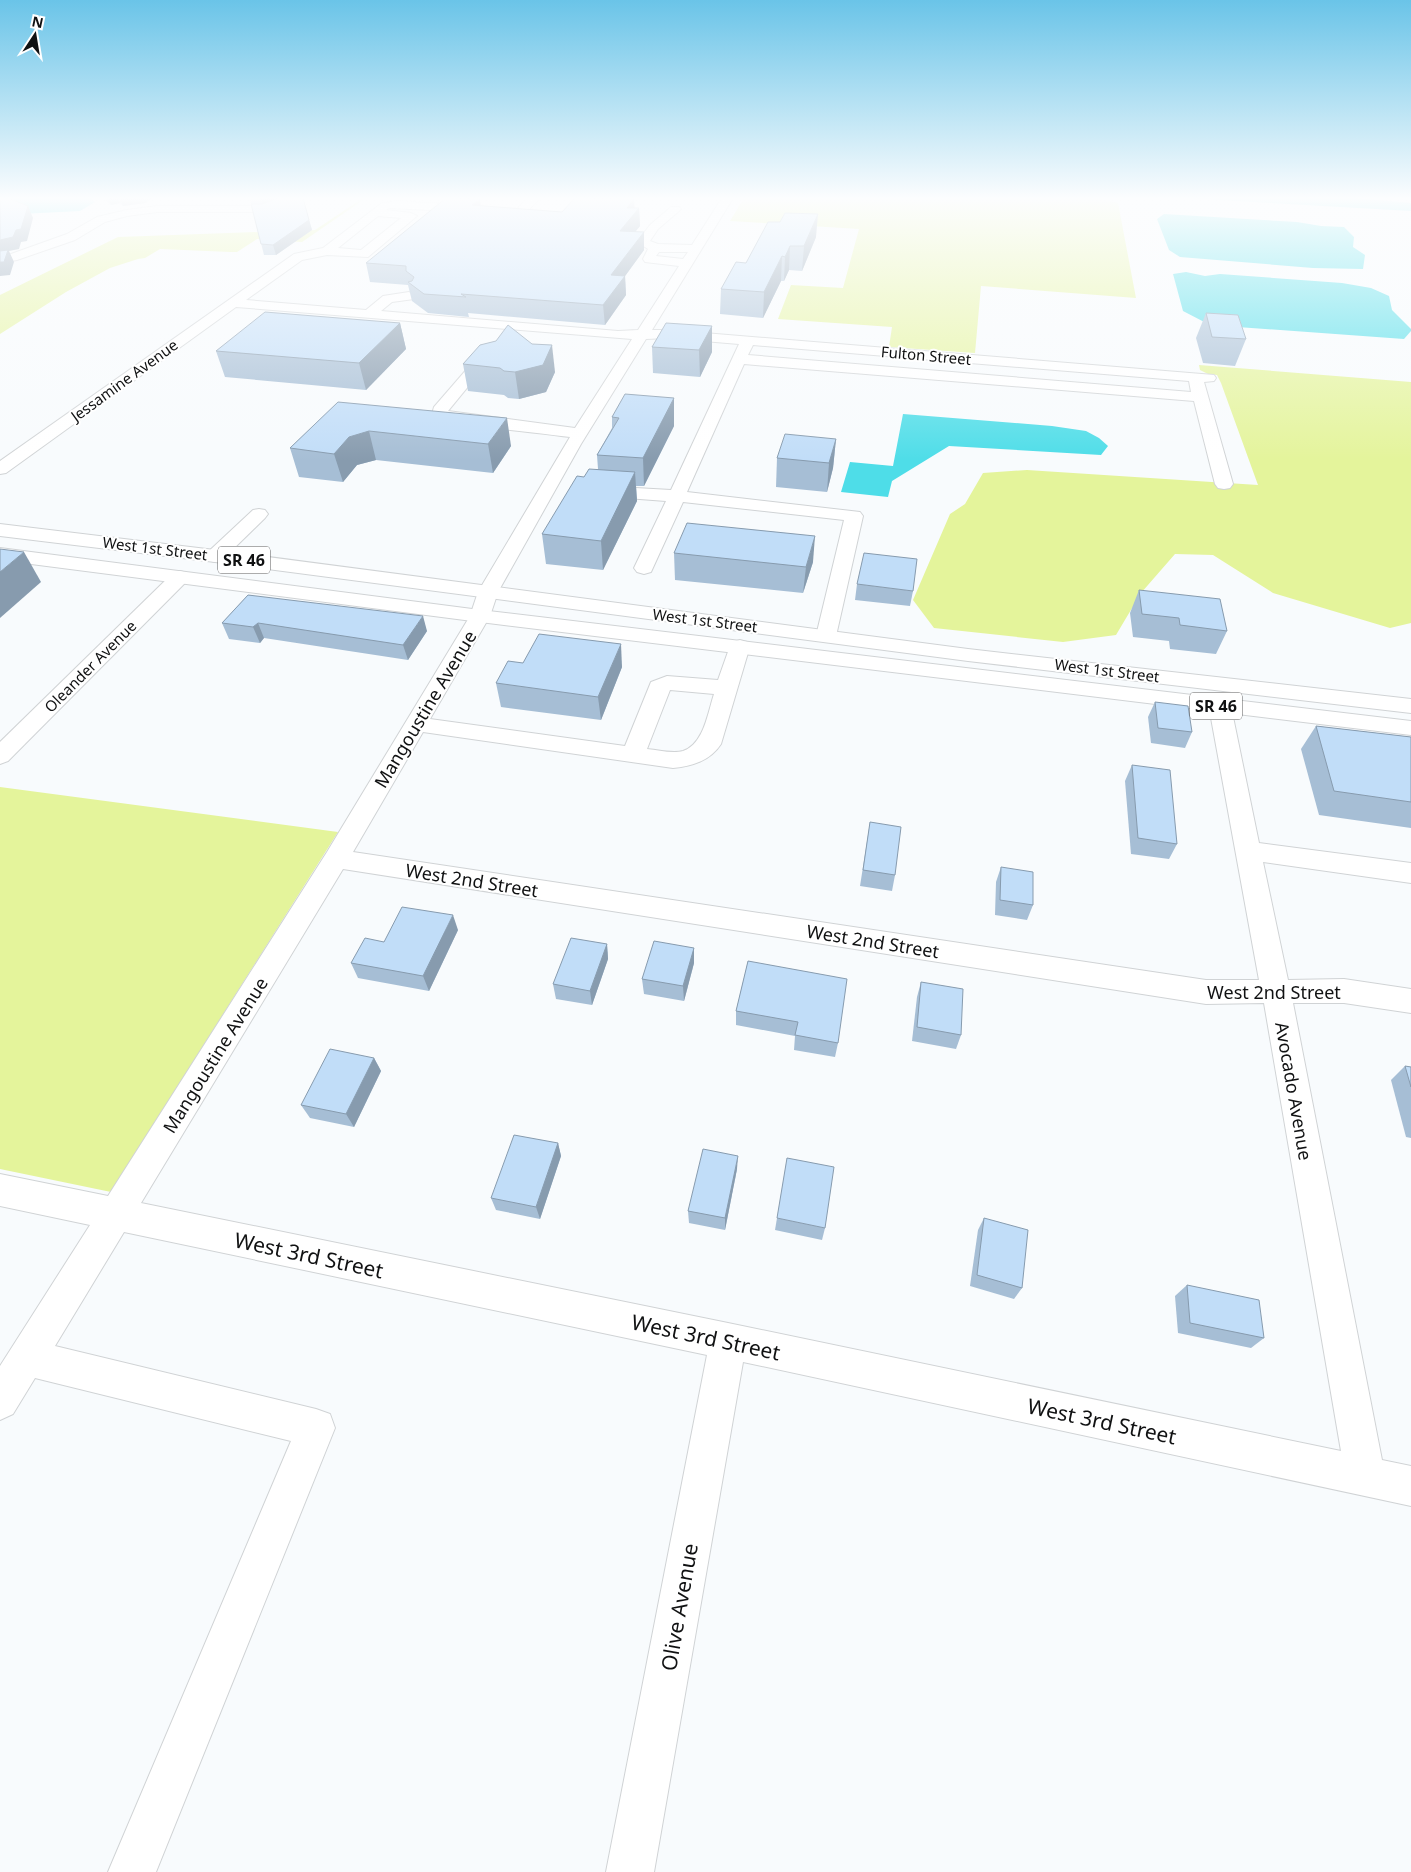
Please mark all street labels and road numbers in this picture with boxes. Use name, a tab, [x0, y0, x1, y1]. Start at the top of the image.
street label: Jessamine Avenue	[65, 334, 181, 427]
street label: Fulton Street	[880, 341, 973, 369]
street label: West 1st Street	[101, 532, 209, 564]
road number: SR 46	[218, 546, 270, 574]
street label: West 1st Street	[651, 604, 759, 636]
street label: Oleander Avenue	[40, 616, 140, 716]
street label: Mangoustine Avenue	[368, 626, 482, 792]
street label: West 1st Street	[1053, 654, 1161, 686]
road number: SR 46	[1190, 692, 1242, 719]
street label: West 2nd Street	[404, 858, 540, 902]
street label: West 2nd Street	[805, 919, 941, 963]
street label: Mangoustine Avenue	[157, 973, 273, 1137]
street label: West 2nd Street	[1207, 980, 1341, 1004]
street label: Avocado Avenue	[1270, 1020, 1318, 1162]
street label: West 3rd Street	[232, 1226, 386, 1285]
street label: West 3rd Street	[629, 1308, 783, 1367]
street label: West 3rd Street	[1025, 1392, 1179, 1451]
street label: Olive Avenue	[654, 1541, 704, 1673]

